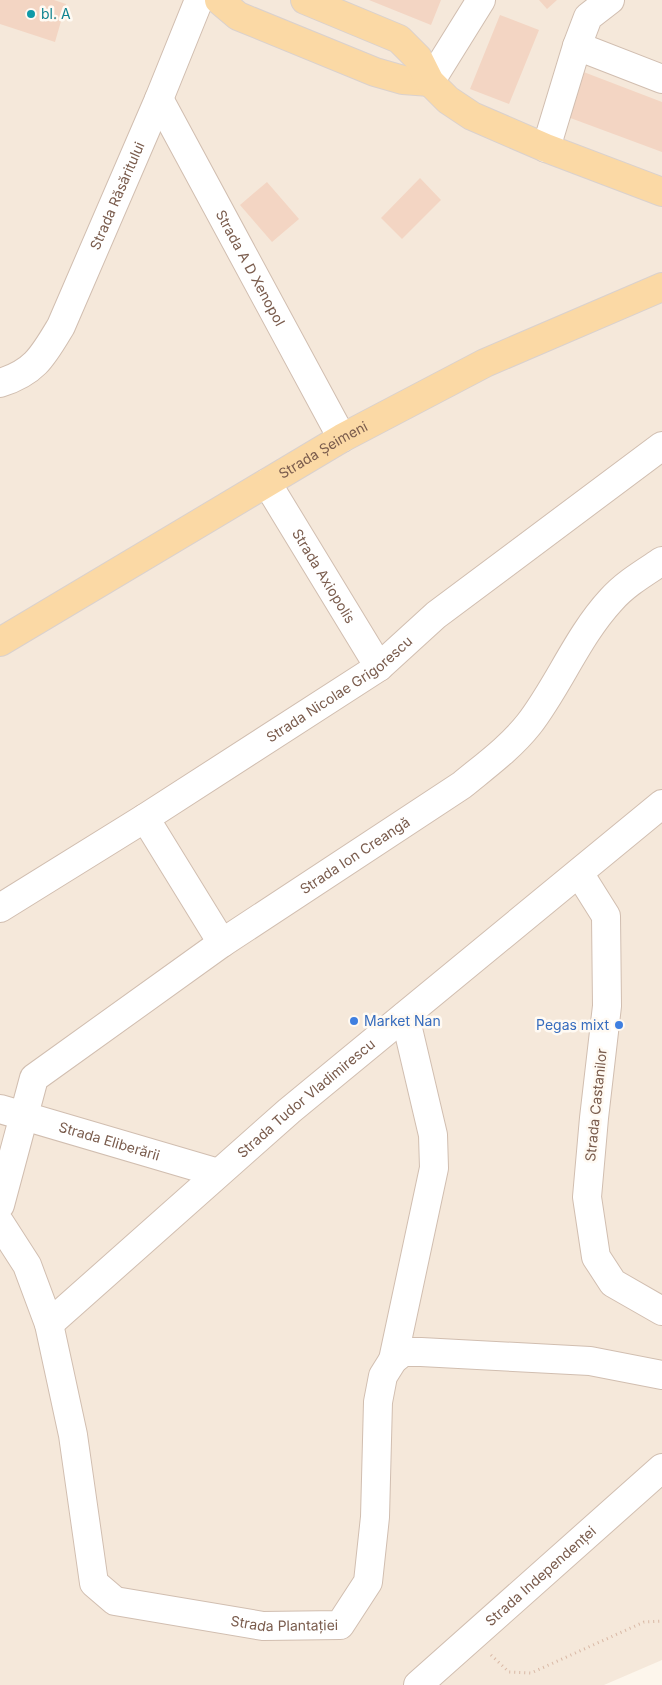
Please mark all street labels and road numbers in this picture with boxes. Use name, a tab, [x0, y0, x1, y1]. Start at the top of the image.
street label: Strada Răsăritului	[86, 139, 148, 252]
street label: Strada A D Xenopol	[212, 207, 289, 329]
street label: Strada Șeimeni	[275, 417, 370, 482]
street label: Strada Axiopolis	[289, 526, 359, 626]
street label: Strada Nicolae Grigorescu	[263, 632, 415, 745]
street label: Strada Ion Creangă	[297, 813, 413, 897]
street label: Strada Tudor Vladimirescu	[233, 1035, 378, 1161]
street label: Strada Castanilor	[581, 1047, 610, 1162]
street label: Strada Eliberării	[57, 1118, 162, 1164]
street label: Strada Independenței	[482, 1522, 599, 1629]
street label: Strada Plantației	[230, 1612, 338, 1634]

